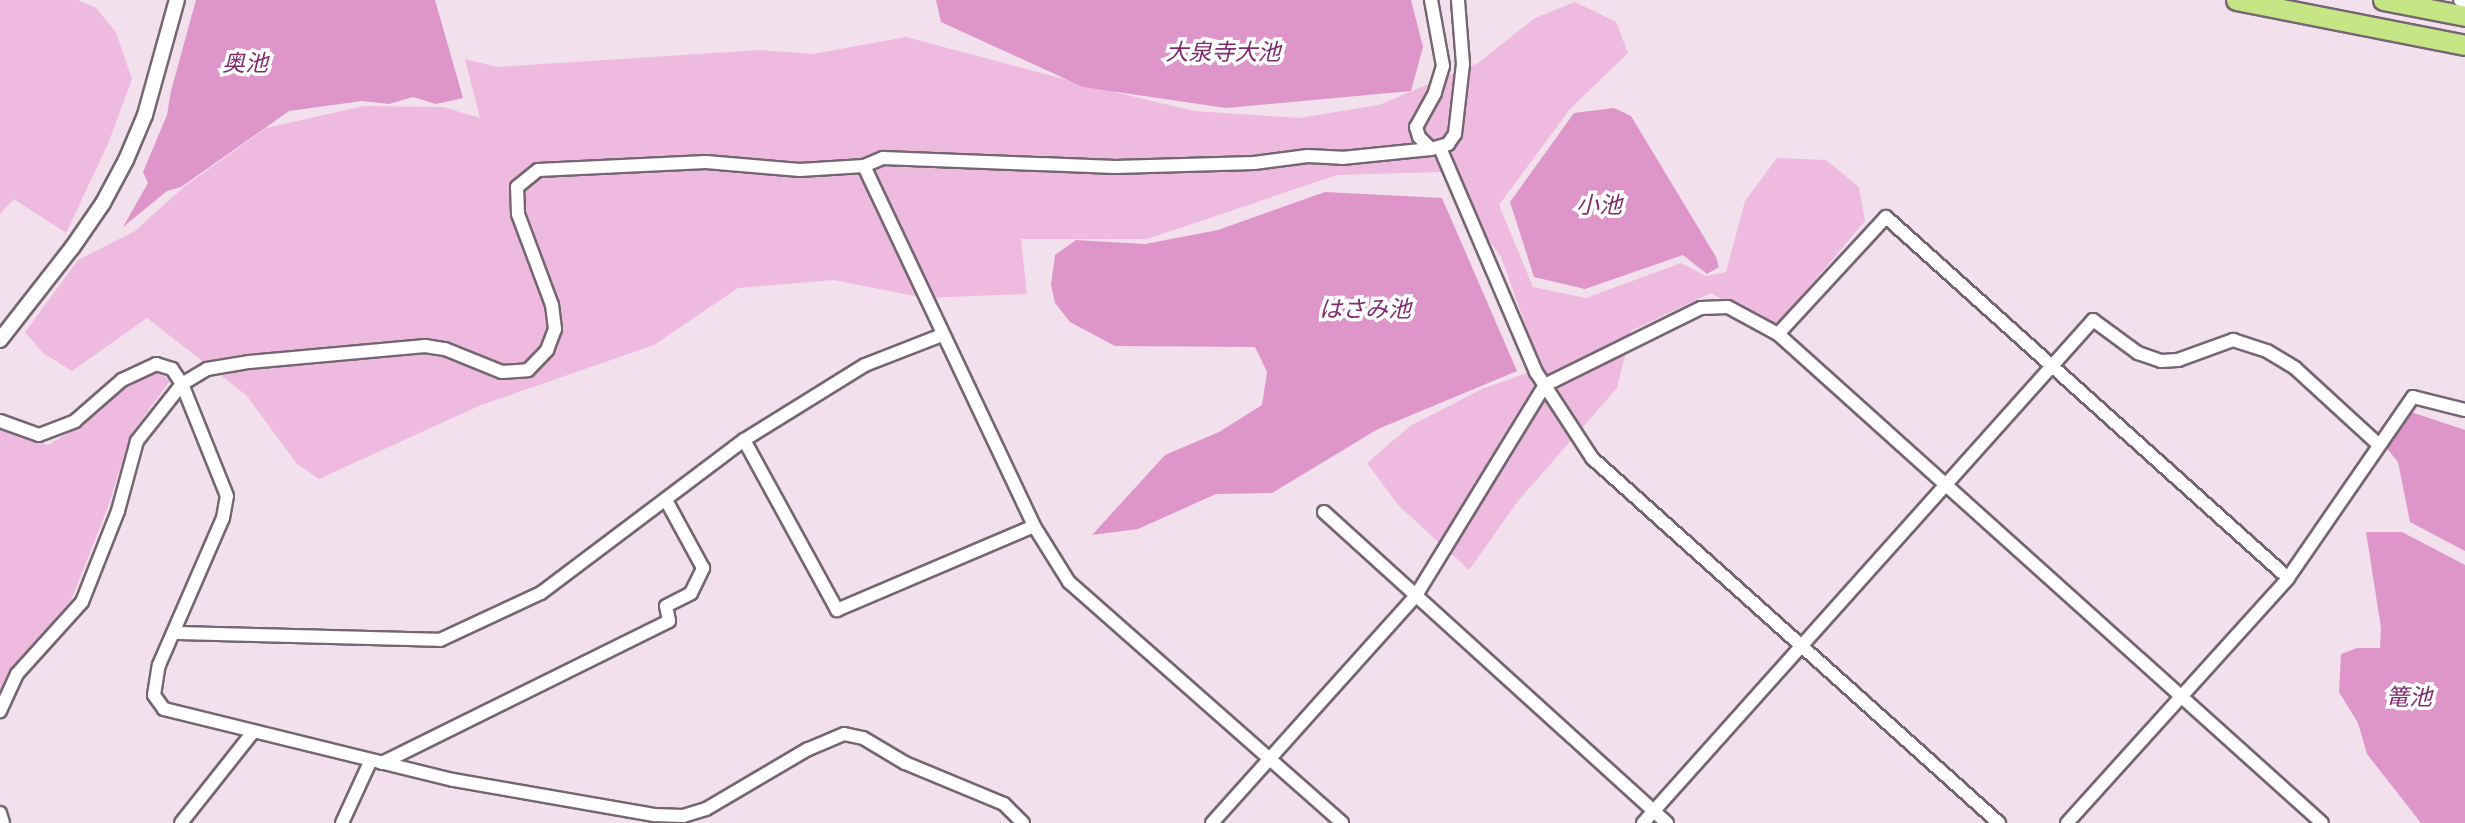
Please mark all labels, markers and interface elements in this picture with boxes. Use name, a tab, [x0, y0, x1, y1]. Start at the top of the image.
water label: 大泉寺大池	[1166, 39, 1280, 67]
water label: 奥池	[222, 50, 268, 78]
water label: 小池	[1576, 192, 1622, 220]
water label: はさみ池	[1319, 296, 1411, 324]
water label: 篭池	[2386, 684, 2432, 712]

